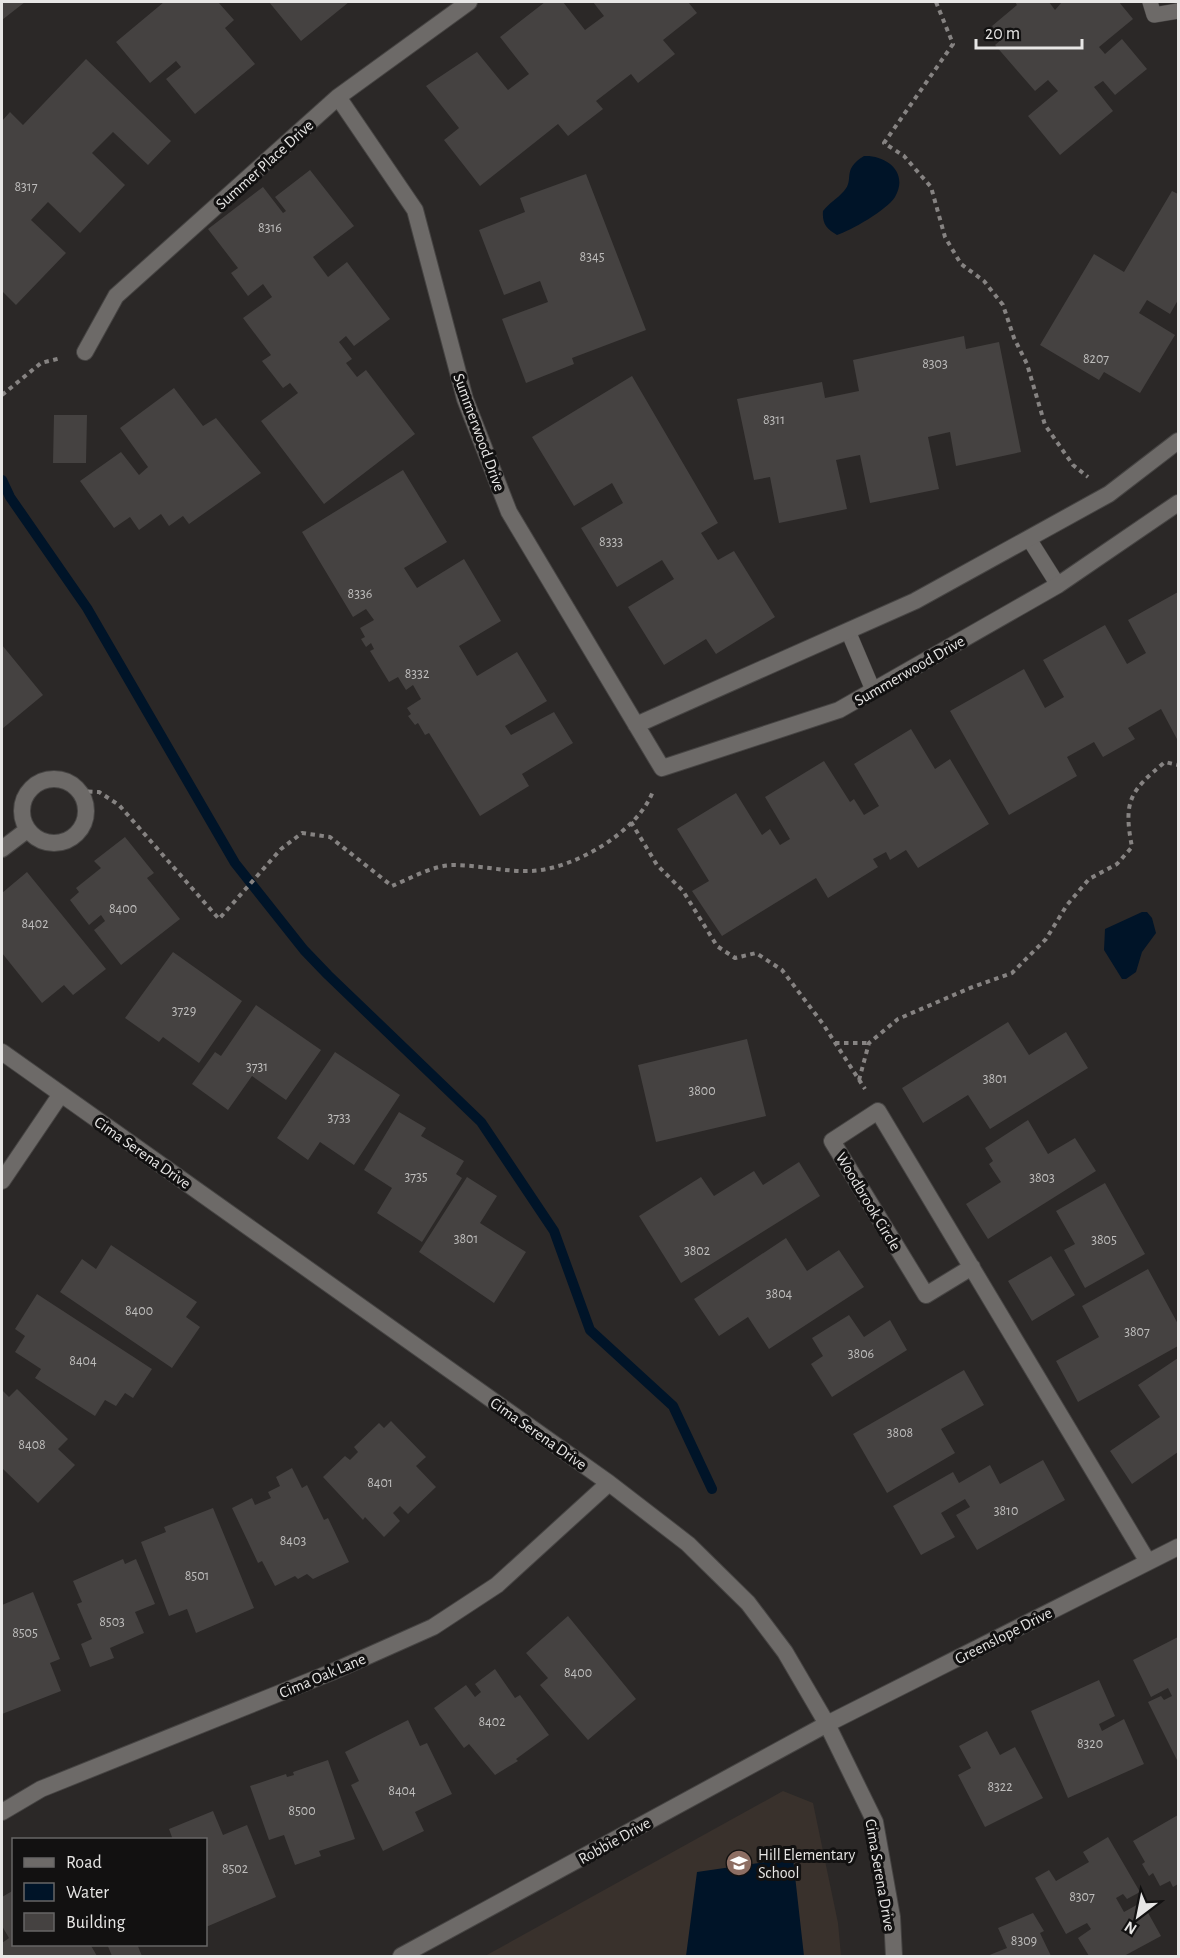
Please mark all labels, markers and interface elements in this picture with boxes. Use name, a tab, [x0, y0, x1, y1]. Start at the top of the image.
scale bar	[976, 12, 1082, 50]
text: 20 m	[985, 25, 1020, 43]
street label: Summer Place Drive	[213, 117, 317, 213]
house number: 8317	[14, 180, 38, 194]
house number: 8316	[258, 221, 282, 235]
house number: 8345	[580, 250, 605, 264]
house number: 8207	[1083, 352, 1109, 366]
house number: 8303	[922, 357, 948, 371]
street label: Summerwood Drive	[450, 371, 508, 493]
house number: 8311	[763, 413, 785, 427]
house number: 8333	[599, 535, 623, 549]
house number: 8336	[348, 587, 372, 601]
street label: Summerwood Drive	[852, 633, 967, 709]
house number: 8332	[405, 667, 429, 681]
house number: 8400	[109, 902, 137, 916]
house number: 8402	[21, 917, 49, 931]
house number: 3729	[172, 1004, 196, 1018]
house number: 3731	[246, 1060, 268, 1074]
house number: 3801	[983, 1072, 1007, 1086]
house number: 3800	[688, 1084, 716, 1098]
house number: 3733	[327, 1111, 351, 1125]
street label: Cima Serena Drive	[91, 1114, 194, 1192]
street label: Woodbrook Circle	[833, 1150, 904, 1253]
house number: 3735	[404, 1170, 428, 1184]
house number: 3803	[1029, 1171, 1055, 1185]
house number: 3801	[454, 1232, 478, 1246]
house number: 3805	[1091, 1233, 1117, 1247]
house number: 3802	[684, 1244, 710, 1258]
house number: 3804	[766, 1287, 793, 1301]
house number: 8400	[125, 1304, 153, 1318]
house number: 3807	[1124, 1325, 1150, 1339]
house number: 3806	[848, 1347, 874, 1361]
house number: 8404	[69, 1354, 97, 1368]
street label: Cima Serena Drive	[487, 1395, 590, 1473]
house number: 3808	[887, 1426, 913, 1440]
house number: 8408	[18, 1438, 46, 1452]
house number: 8401	[367, 1476, 393, 1490]
house number: 3810	[994, 1504, 1018, 1518]
house number: 8403	[280, 1534, 306, 1548]
house number: 8501	[185, 1569, 209, 1583]
street label: Greenslope Drive	[952, 1605, 1055, 1667]
house number: 8503	[99, 1615, 125, 1629]
house number: 8505	[12, 1626, 38, 1640]
street label: Cima Oak Lane	[277, 1651, 368, 1701]
house number: 8400	[564, 1666, 592, 1680]
house number: 8402	[478, 1715, 506, 1729]
house number: 8320	[1077, 1737, 1103, 1751]
house number: 8322	[987, 1780, 1013, 1794]
house number: 8404	[388, 1784, 416, 1798]
house number: 8500	[288, 1804, 316, 1818]
street label: Robbie Drive	[576, 1815, 653, 1867]
street label: Cima Serena Drive	[862, 1818, 898, 1933]
legend	[12, 1838, 207, 1946]
place label: Hill Elementary School	[758, 1847, 856, 1881]
school or university icon: Hill Elementary School	[724, 1848, 754, 1878]
text: Road	[66, 1854, 102, 1872]
house number: 8502	[222, 1862, 248, 1876]
text: Water	[66, 1884, 109, 1902]
north arrow	[1108, 1886, 1168, 1946]
house number: 8307	[1069, 1890, 1095, 1904]
text: Building	[66, 1914, 126, 1932]
text: N	[1122, 1918, 1140, 1938]
house number: 8309	[1011, 1934, 1037, 1948]

